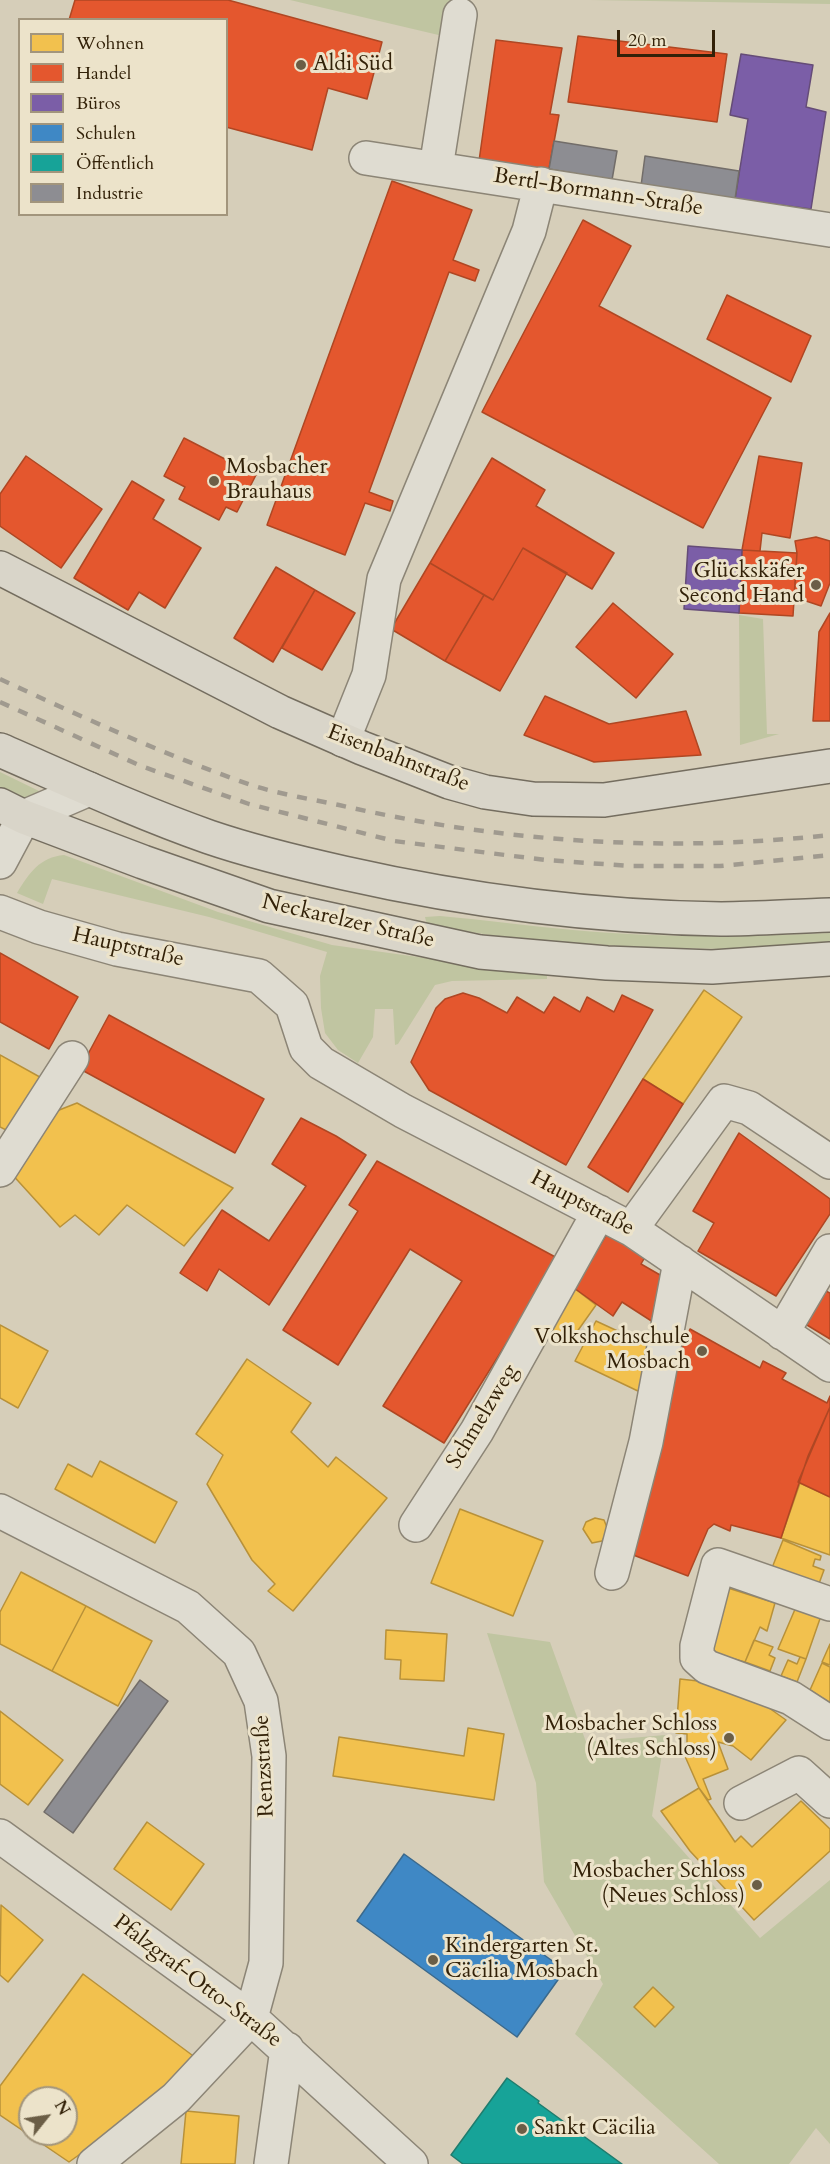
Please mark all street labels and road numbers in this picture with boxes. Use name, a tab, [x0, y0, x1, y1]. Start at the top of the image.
street label: Bertl-Bormann-Straße	[491, 163, 705, 223]
street label: Eisenbahnstraße	[323, 720, 473, 798]
street label: Neckarelzer Straße	[259, 889, 437, 955]
street label: Hauptstraße	[70, 922, 186, 974]
street label: Hauptstraße	[526, 1166, 638, 1242]
street label: Schmelzweg	[442, 1360, 524, 1474]
street label: Renzstraße	[249, 1714, 281, 1818]
street label: Pfalzgraf-Otto-Straße	[108, 1910, 286, 2054]

